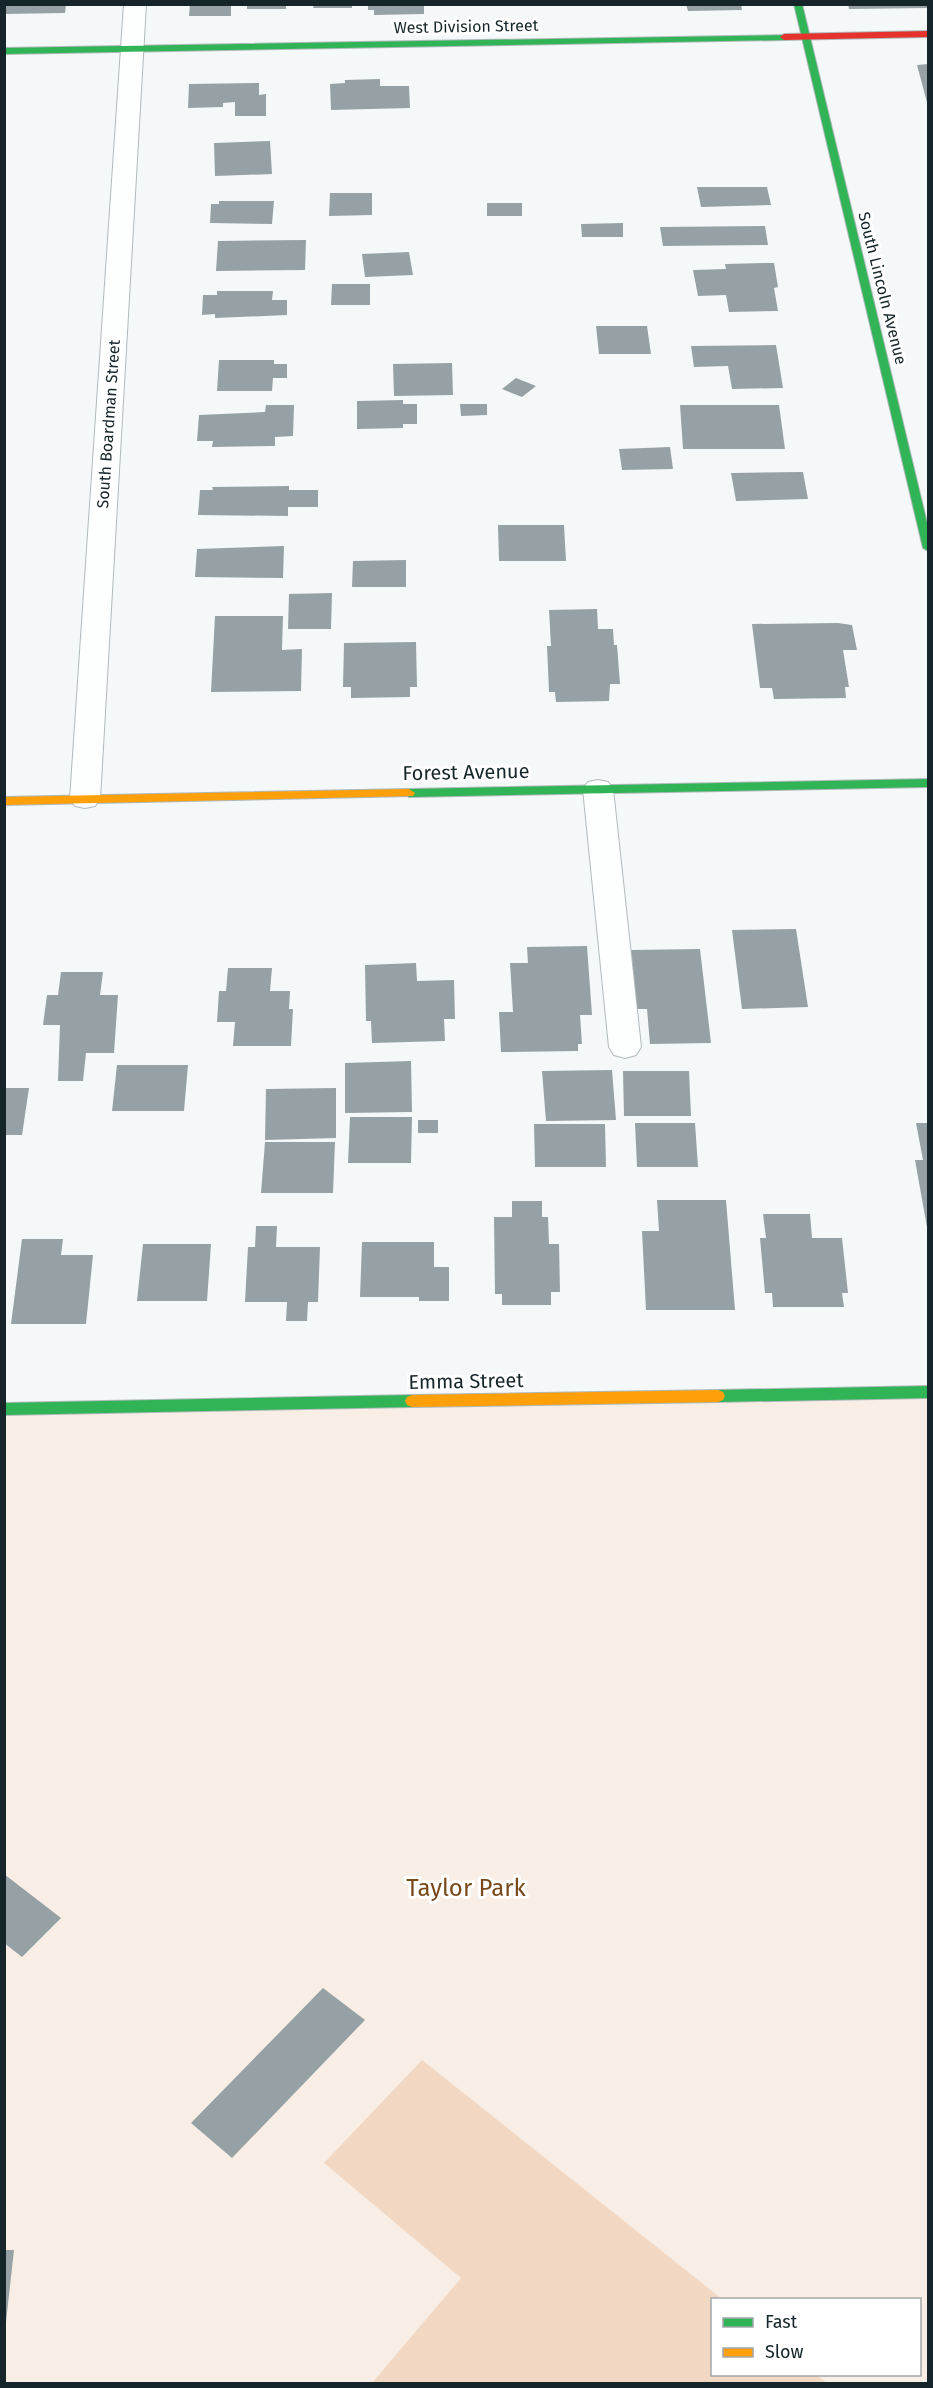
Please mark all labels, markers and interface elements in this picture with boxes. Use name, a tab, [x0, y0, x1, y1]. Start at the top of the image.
street label: West Division Street	[393, 16, 539, 37]
street label: South Lincoln Avenue	[854, 210, 911, 366]
street label: South Boardman Street	[93, 339, 124, 509]
street label: Forest Avenue	[402, 759, 530, 785]
street label: Emma Street	[408, 1368, 525, 1394]
park label: Taylor Park	[406, 1874, 526, 1902]
legend	[711, 2298, 921, 2376]
text: Fast	[765, 2311, 798, 2333]
text: Slow	[765, 2341, 804, 2363]

